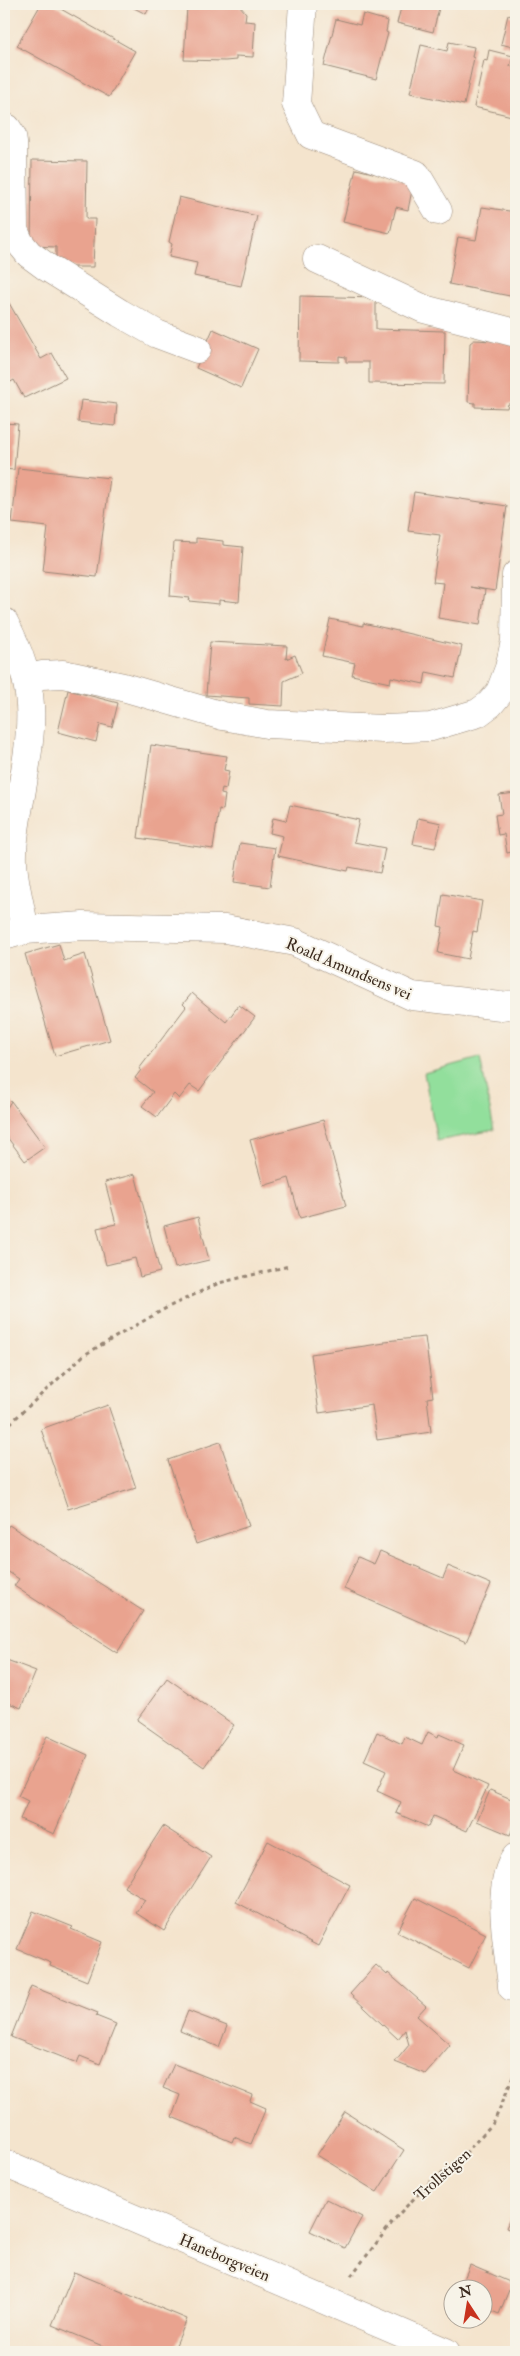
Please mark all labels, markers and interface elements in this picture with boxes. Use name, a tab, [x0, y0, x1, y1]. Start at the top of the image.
street label: Roald Amundsens vei	[283, 933, 414, 1004]
street label: Trollstigen	[410, 2144, 475, 2205]
street label: Haneborgveien	[176, 2230, 273, 2286]
north arrow	[442, 2278, 492, 2328]
text: N	[457, 2282, 474, 2302]

